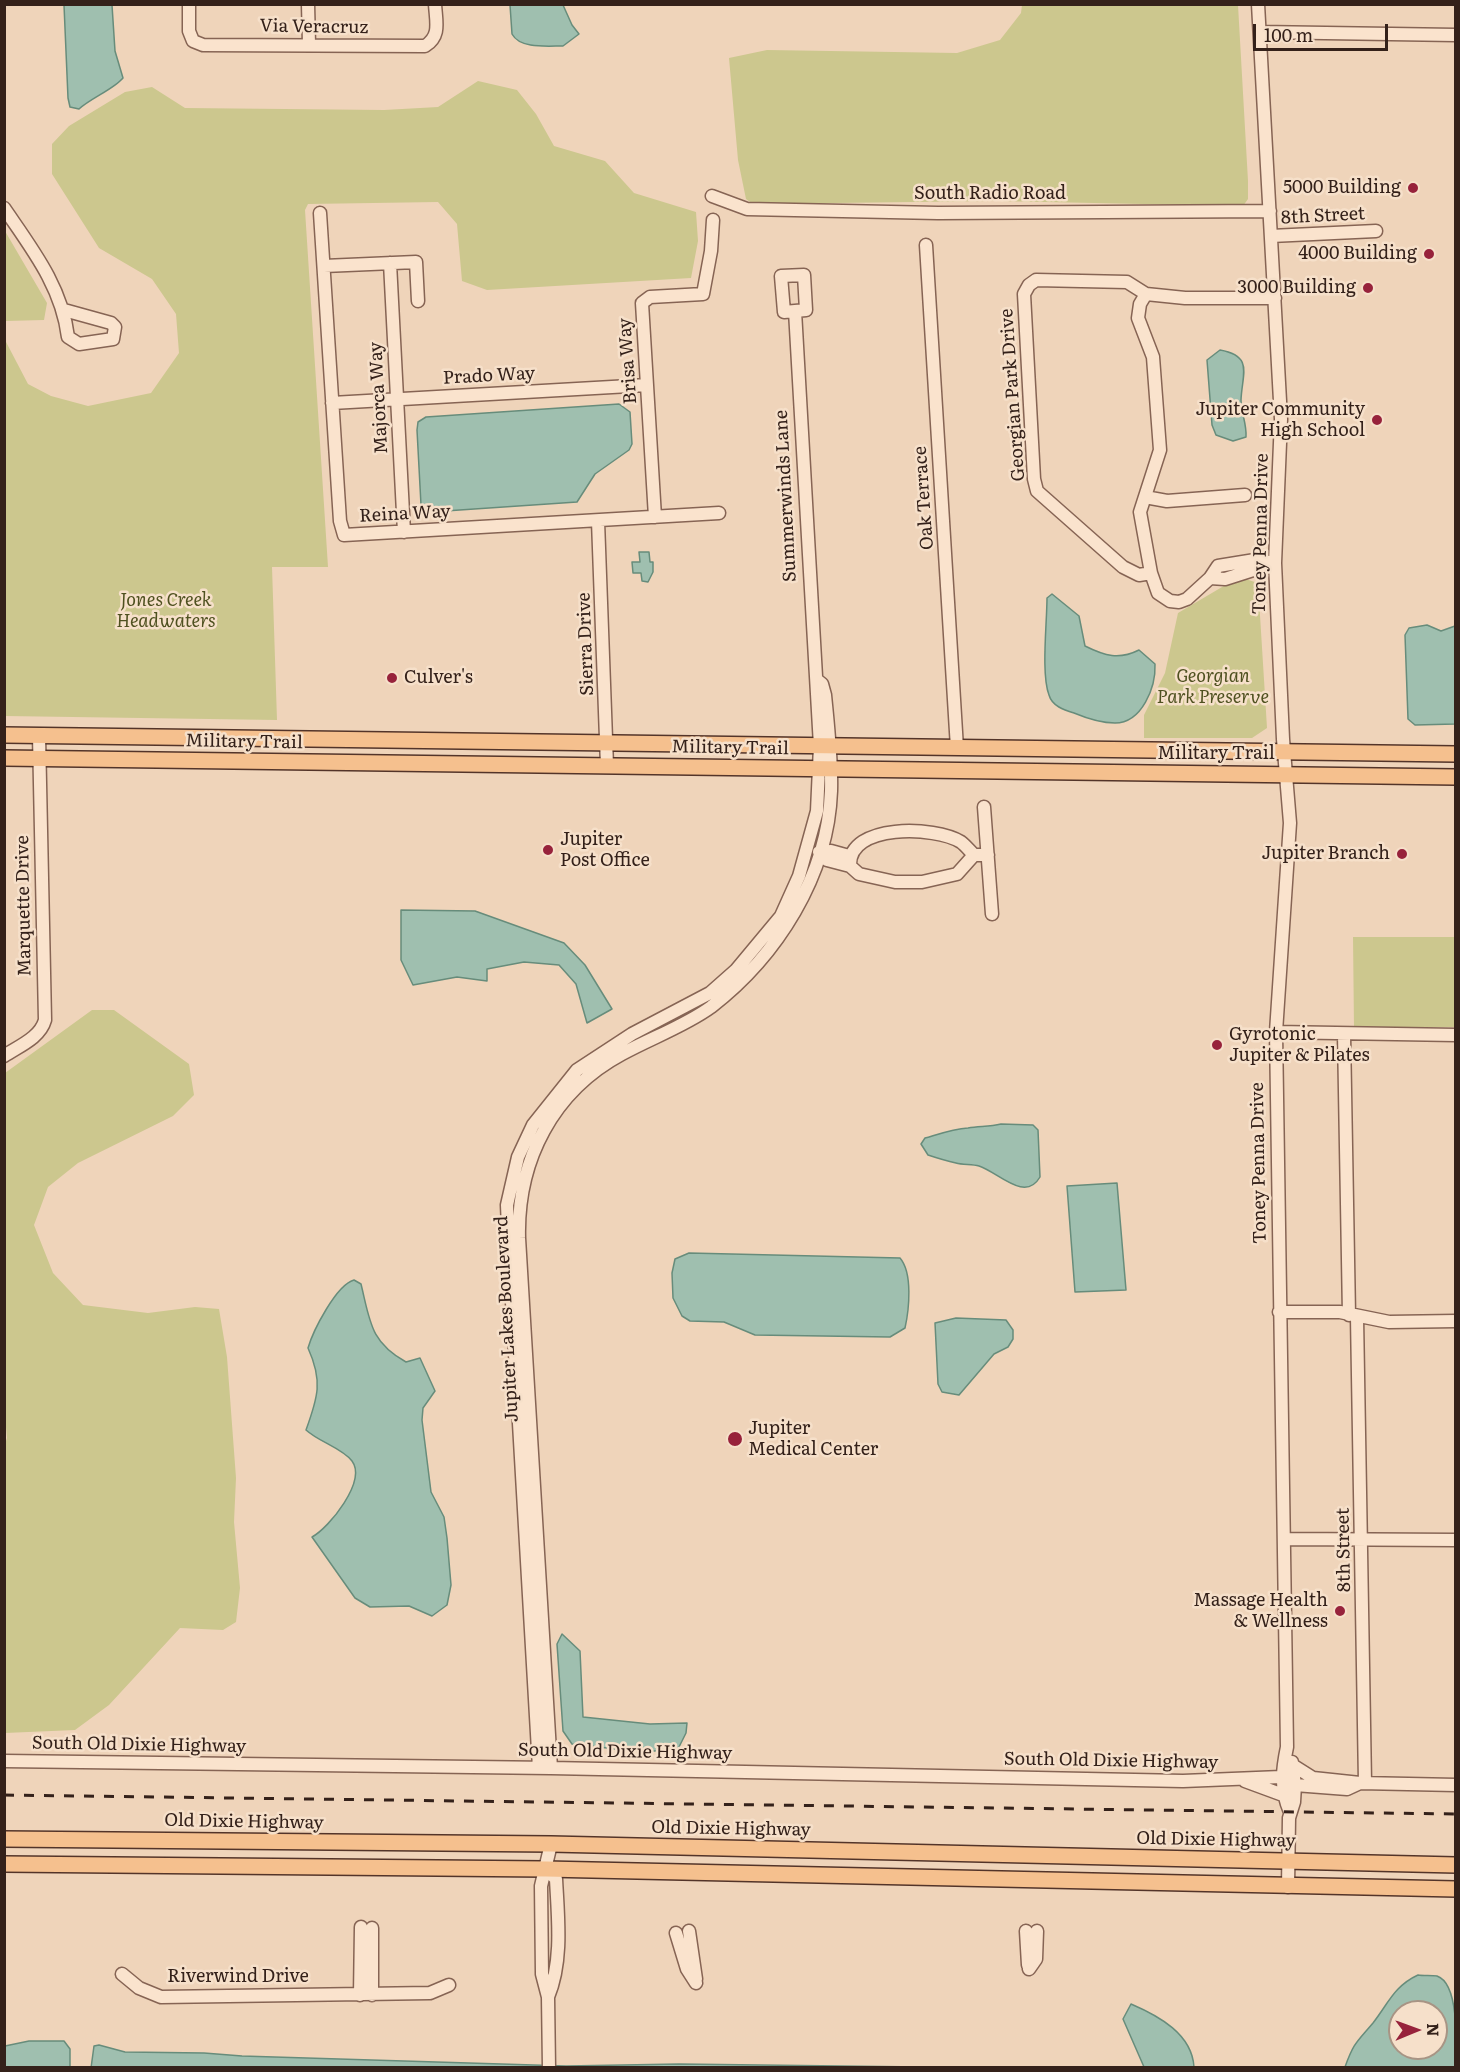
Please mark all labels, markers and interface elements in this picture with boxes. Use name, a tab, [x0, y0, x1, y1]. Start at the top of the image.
scale bar	[1256, 12, 1391, 50]
street label: Via Veracruz	[259, 15, 369, 39]
text: 100 m	[1264, 21, 1313, 48]
place label: 5000 Building	[1283, 177, 1401, 199]
marker: 5000 Building	[1406, 181, 1420, 195]
street label: South Radio Road	[914, 183, 1066, 205]
street label: 8th Street	[1280, 203, 1366, 229]
place label: 4000 Building	[1298, 243, 1417, 265]
marker: 4000 Building	[1422, 247, 1436, 261]
place label: 3000 Building	[1237, 277, 1356, 299]
marker: 3000 Building	[1361, 281, 1375, 295]
street label: Georgian Park Drive	[996, 308, 1030, 482]
street label: Brisa Way	[614, 317, 642, 405]
street label: Majorca Way	[365, 341, 393, 455]
street label: Prado Way	[442, 363, 536, 389]
place label: Jupiter Community High School	[1195, 399, 1365, 442]
street label: Summerwinds Lane	[771, 409, 801, 583]
marker: Jupiter Community High School	[1370, 413, 1384, 427]
street label: Oak Terrace	[910, 445, 938, 551]
street label: Toney Penna Drive	[1249, 453, 1273, 615]
street label: Reina Way	[359, 501, 451, 527]
park label: Jones Creek Headwaters	[116, 590, 216, 632]
street label: Sierra Drive	[573, 592, 599, 696]
park label: Georgian Park Preserve	[1157, 666, 1269, 708]
place label: Culver's	[404, 667, 473, 689]
marker: Culver's	[385, 671, 399, 685]
street label: Military Trail	[185, 730, 303, 754]
street label: Military Trail	[671, 736, 789, 760]
street label: Military Trail	[1157, 743, 1275, 765]
place label: Jupiter Post Office	[560, 829, 650, 872]
street label: Marquette Drive	[12, 835, 36, 977]
marker: Jupiter Post Office	[541, 843, 555, 857]
place label: Jupiter Branch	[1262, 843, 1390, 865]
marker: Jupiter Branch	[1395, 847, 1409, 861]
place label: Gyrotonic Jupiter & Pilates	[1229, 1024, 1370, 1066]
marker: Gyrotonic Jupiter & Pilates	[1210, 1038, 1224, 1052]
street label: Toney Penna Drive	[1247, 1082, 1271, 1244]
street label: Jupiter Lakes Boulevard	[491, 1215, 523, 1423]
place label: Jupiter Medical Center	[748, 1418, 878, 1460]
marker: Jupiter Medical Center	[726, 1430, 744, 1448]
street label: 8th Street	[1332, 1508, 1356, 1592]
place label: Massage Health & Wellness	[1193, 1590, 1328, 1632]
marker: Massage Health & Wellness	[1333, 1604, 1347, 1618]
street label: South Old Dixie Highway	[32, 1732, 246, 1758]
street label: South Old Dixie Highway	[518, 1739, 732, 1765]
street label: South Old Dixie Highway	[1004, 1748, 1218, 1774]
street label: Old Dixie Highway	[164, 1810, 324, 1834]
street label: Old Dixie Highway	[651, 1817, 811, 1841]
street label: Old Dixie Highway	[1136, 1828, 1296, 1852]
street label: Riverwind Drive	[167, 1966, 309, 1988]
north arrow	[1388, 2000, 1448, 2060]
text: N	[1422, 2023, 1446, 2037]

